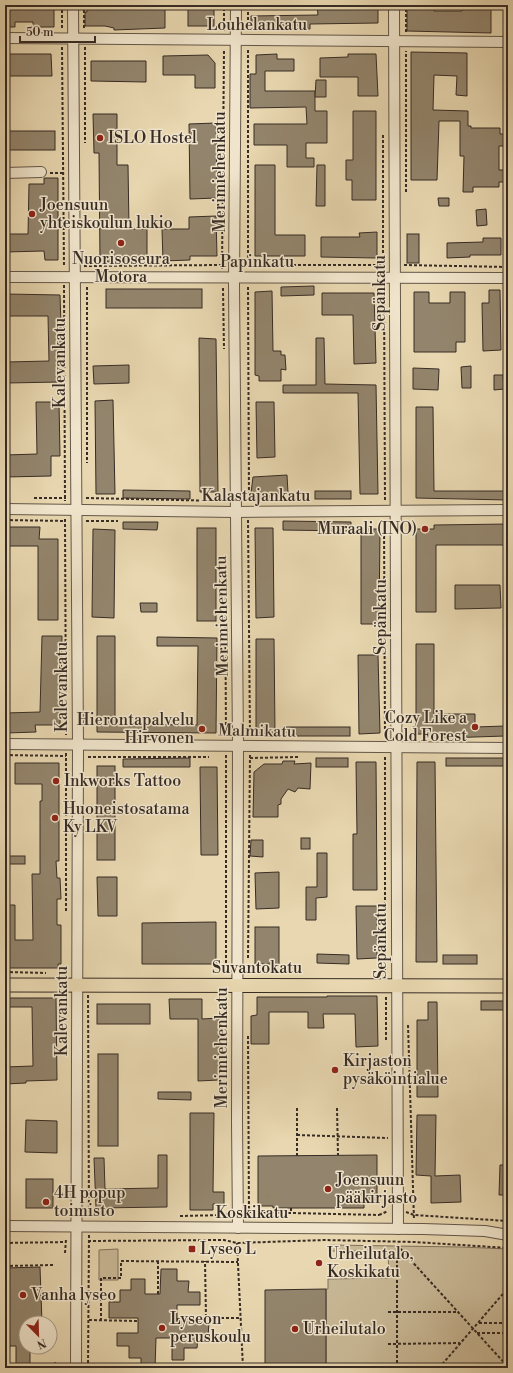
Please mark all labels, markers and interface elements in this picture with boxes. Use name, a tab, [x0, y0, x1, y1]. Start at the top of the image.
street label: Louhelankatu	[207, 15, 307, 35]
scale bar	[20, 18, 95, 44]
text: 50 m	[26, 25, 54, 40]
street label: Merimiehenkatu	[210, 111, 230, 233]
place label: ISLO Hostel	[108, 128, 197, 148]
marker: ISLO Hostel	[95, 133, 105, 143]
place label: Joensuun yhteiskoulun lukio	[39, 195, 173, 233]
marker: Joensuun yhteiskoulun lukio	[27, 209, 37, 219]
marker: Nuorisoseura Motora	[116, 238, 126, 248]
place label: Nuorisoseura Motora	[72, 249, 171, 287]
street label: Papinkatu	[220, 252, 294, 272]
street label: Sepänkatu	[370, 255, 390, 331]
street label: Kalevankatu	[50, 318, 70, 408]
street label: Kalastajankatu	[202, 486, 310, 506]
place label: Muraali (INO)	[317, 519, 417, 539]
marker: Muraali (INO)	[420, 524, 430, 534]
street label: Merimiehenkatu	[211, 555, 233, 677]
street label: Sepänkatu	[371, 579, 391, 655]
street label: Kalevankatu	[52, 642, 72, 732]
place label: Cozy Like a Cold Forest	[384, 708, 468, 746]
place label: Hierontapalvelu Hirvonen	[77, 710, 194, 748]
street label: Malmikatu	[218, 720, 296, 742]
marker: Cozy Like a Cold Forest	[470, 722, 480, 732]
marker: Hierontapalvelu Hirvonen	[197, 724, 207, 734]
place label: Inkworks Tattoo	[64, 771, 181, 791]
marker: Inkworks Tattoo	[51, 776, 61, 786]
place label: Huoneistosatama Ky LKV	[63, 799, 191, 837]
marker: Huoneistosatama Ky LKV	[50, 813, 60, 823]
street label: Sepänkatu	[371, 903, 391, 979]
street label: Suvantokatu	[212, 958, 302, 978]
street label: Kalevankatu	[52, 966, 72, 1056]
street label: Merimiehenkatu	[212, 987, 232, 1109]
place label: Kirjaston pysäköintialue	[343, 1051, 448, 1089]
marker: Kirjaston pysäköintialue	[330, 1065, 340, 1075]
place label: Joensuun pääkirjasto	[335, 1170, 417, 1208]
place label: 4H popup toimisto	[54, 1183, 126, 1221]
marker: Joensuun pääkirjasto	[323, 1184, 333, 1194]
marker: 4H popup toimisto	[41, 1197, 51, 1207]
street label: Koskikatu	[216, 1203, 288, 1223]
place label: Lyseo L	[200, 1239, 256, 1259]
marker: Lyseo L	[187, 1244, 197, 1254]
place label: Urheilutalo, Koskikatu	[327, 1244, 414, 1282]
marker: Urheilutalo, Koskikatu	[314, 1258, 324, 1268]
place label: Vanha lyseo	[30, 1285, 116, 1305]
marker: Vanha lyseo	[18, 1290, 28, 1300]
place label: Lyseon peruskoulu	[170, 1309, 251, 1347]
north arrow	[18, 1315, 58, 1355]
place label: Urheilutalo	[303, 1319, 386, 1339]
marker: Lyseon peruskoulu	[157, 1323, 167, 1333]
marker: Urheilutalo	[290, 1324, 300, 1334]
text: N	[35, 1335, 48, 1352]

